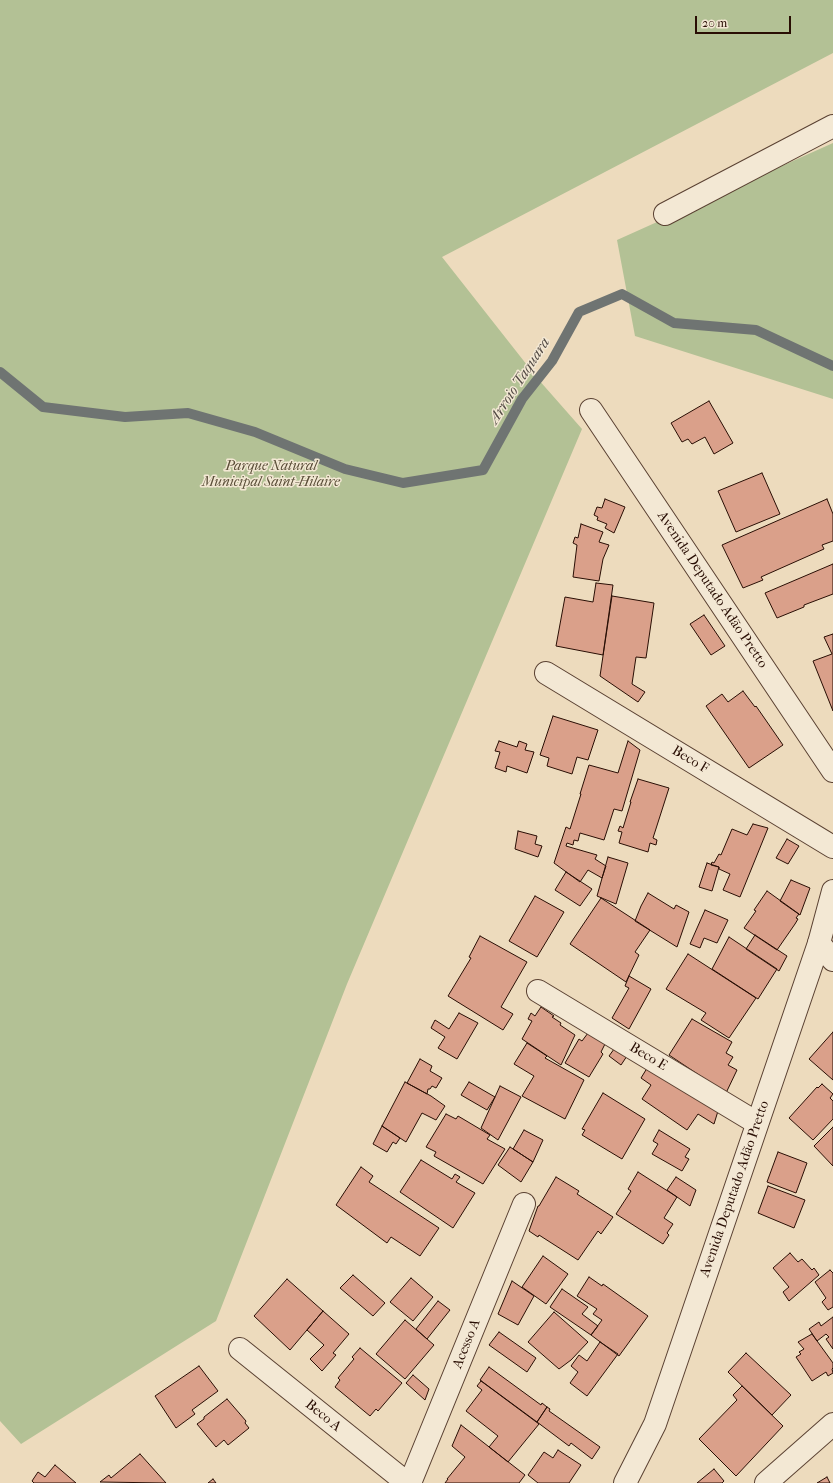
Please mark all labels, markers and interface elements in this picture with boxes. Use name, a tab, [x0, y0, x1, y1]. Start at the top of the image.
scale bar	[697, 8, 793, 34]
text: 20 m	[702, 16, 727, 30]
water label: Arroio Taquara	[486, 335, 554, 427]
park label: Parque Natural Municipal Saint-Hilaire	[202, 459, 340, 492]
street label: Avenida Deputado Adão Pretto	[653, 508, 771, 672]
street label: Beco F	[669, 743, 711, 777]
street label: Beco E	[626, 1039, 670, 1075]
street label: Avenida Deputado Adão Pretto	[697, 1099, 773, 1279]
street label: Acesso A	[450, 1317, 484, 1371]
street label: Beco A	[302, 1396, 344, 1436]

